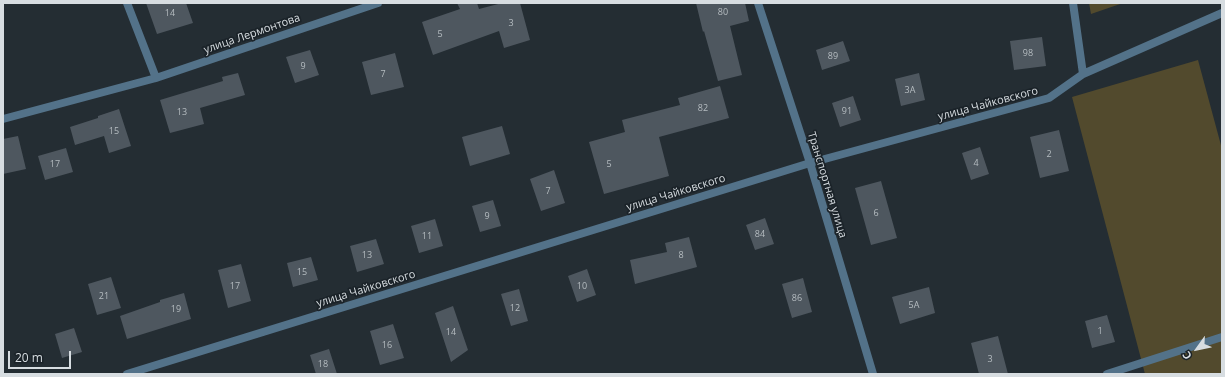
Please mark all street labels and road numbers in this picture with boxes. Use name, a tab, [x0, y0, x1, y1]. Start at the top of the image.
street label: улица Лермонтова	[202, 11, 302, 57]
street label: улица Чайковского	[937, 84, 1039, 124]
street label: Транспортная улица	[805, 130, 849, 240]
street label: улица Чайковского	[625, 172, 727, 214]
street label: улица Чайковского	[315, 268, 417, 310]

